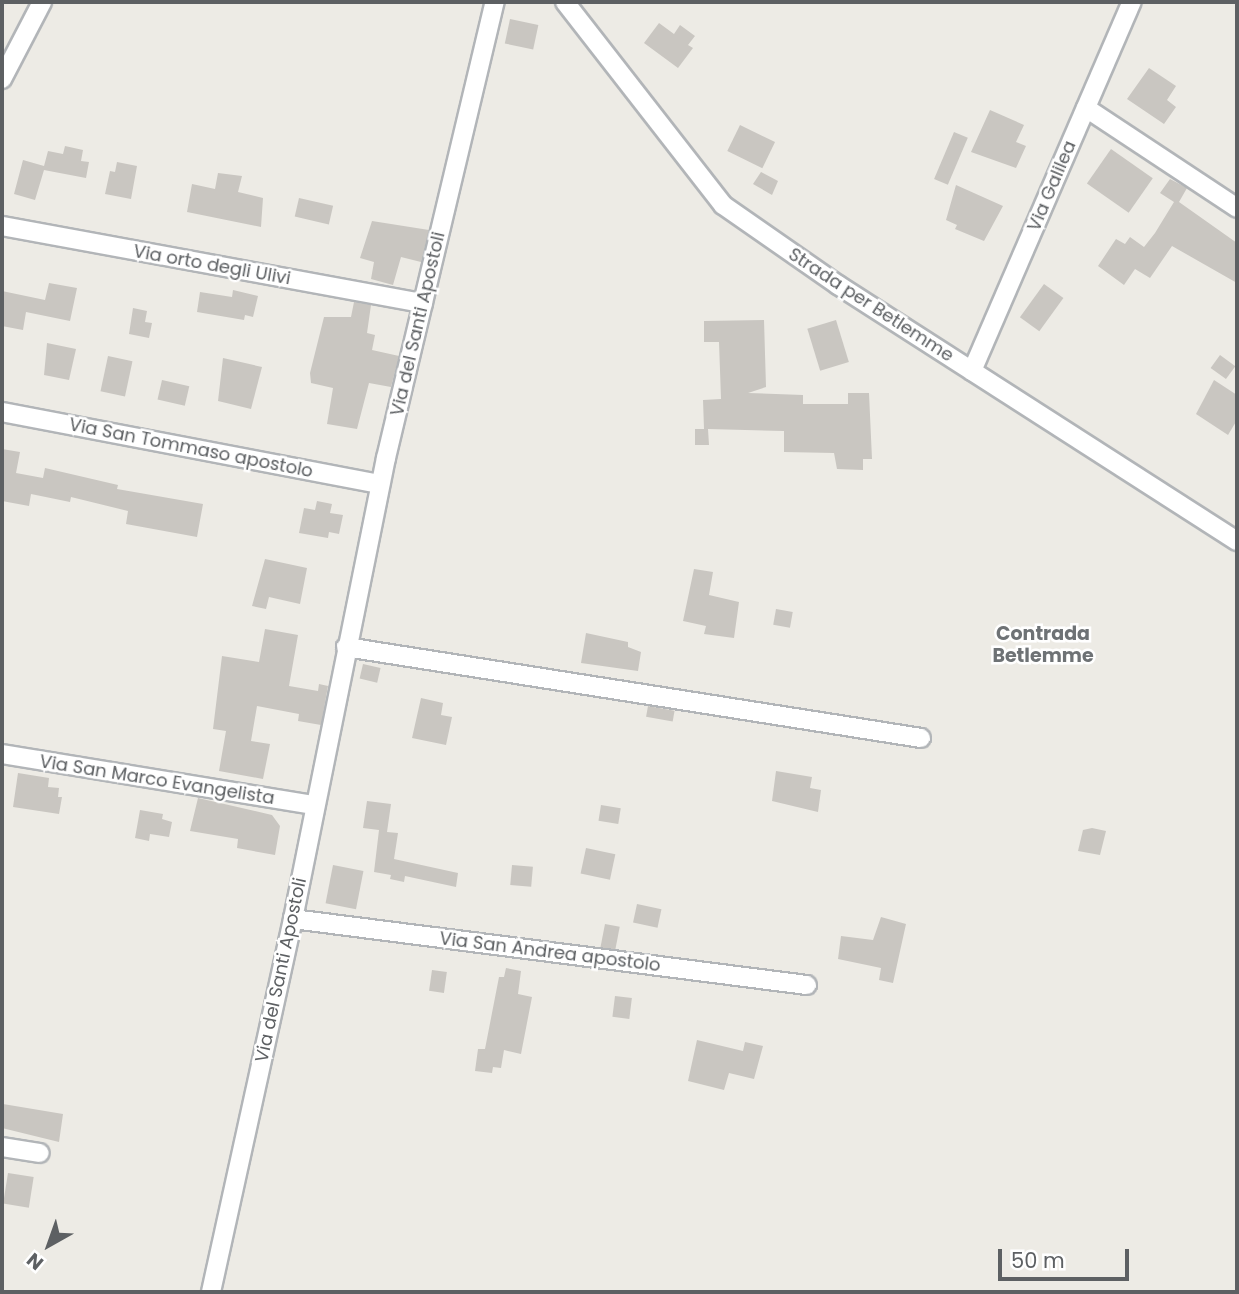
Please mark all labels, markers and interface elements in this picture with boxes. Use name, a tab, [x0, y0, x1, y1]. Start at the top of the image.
street label: Via Galilea	[1023, 137, 1081, 235]
street label: Via del Santi Apostoli	[386, 230, 450, 418]
street label: Via orto degli Ulivi	[132, 241, 292, 289]
street label: Strada per Betlemme	[784, 244, 958, 366]
street label: Via San Tommaso apostolo	[67, 414, 315, 482]
district label: Contrada Betlemme	[992, 623, 1094, 667]
street label: Via San Marco Evangelista	[38, 751, 276, 809]
street label: Via del Santi Apostoli	[251, 876, 311, 1064]
street label: Via San Andrea apostolo	[438, 928, 662, 976]
north arrow	[14, 1210, 84, 1280]
scale bar	[1001, 1234, 1132, 1278]
text: 50 m	[1011, 1246, 1065, 1275]
text: N	[21, 1247, 49, 1276]

